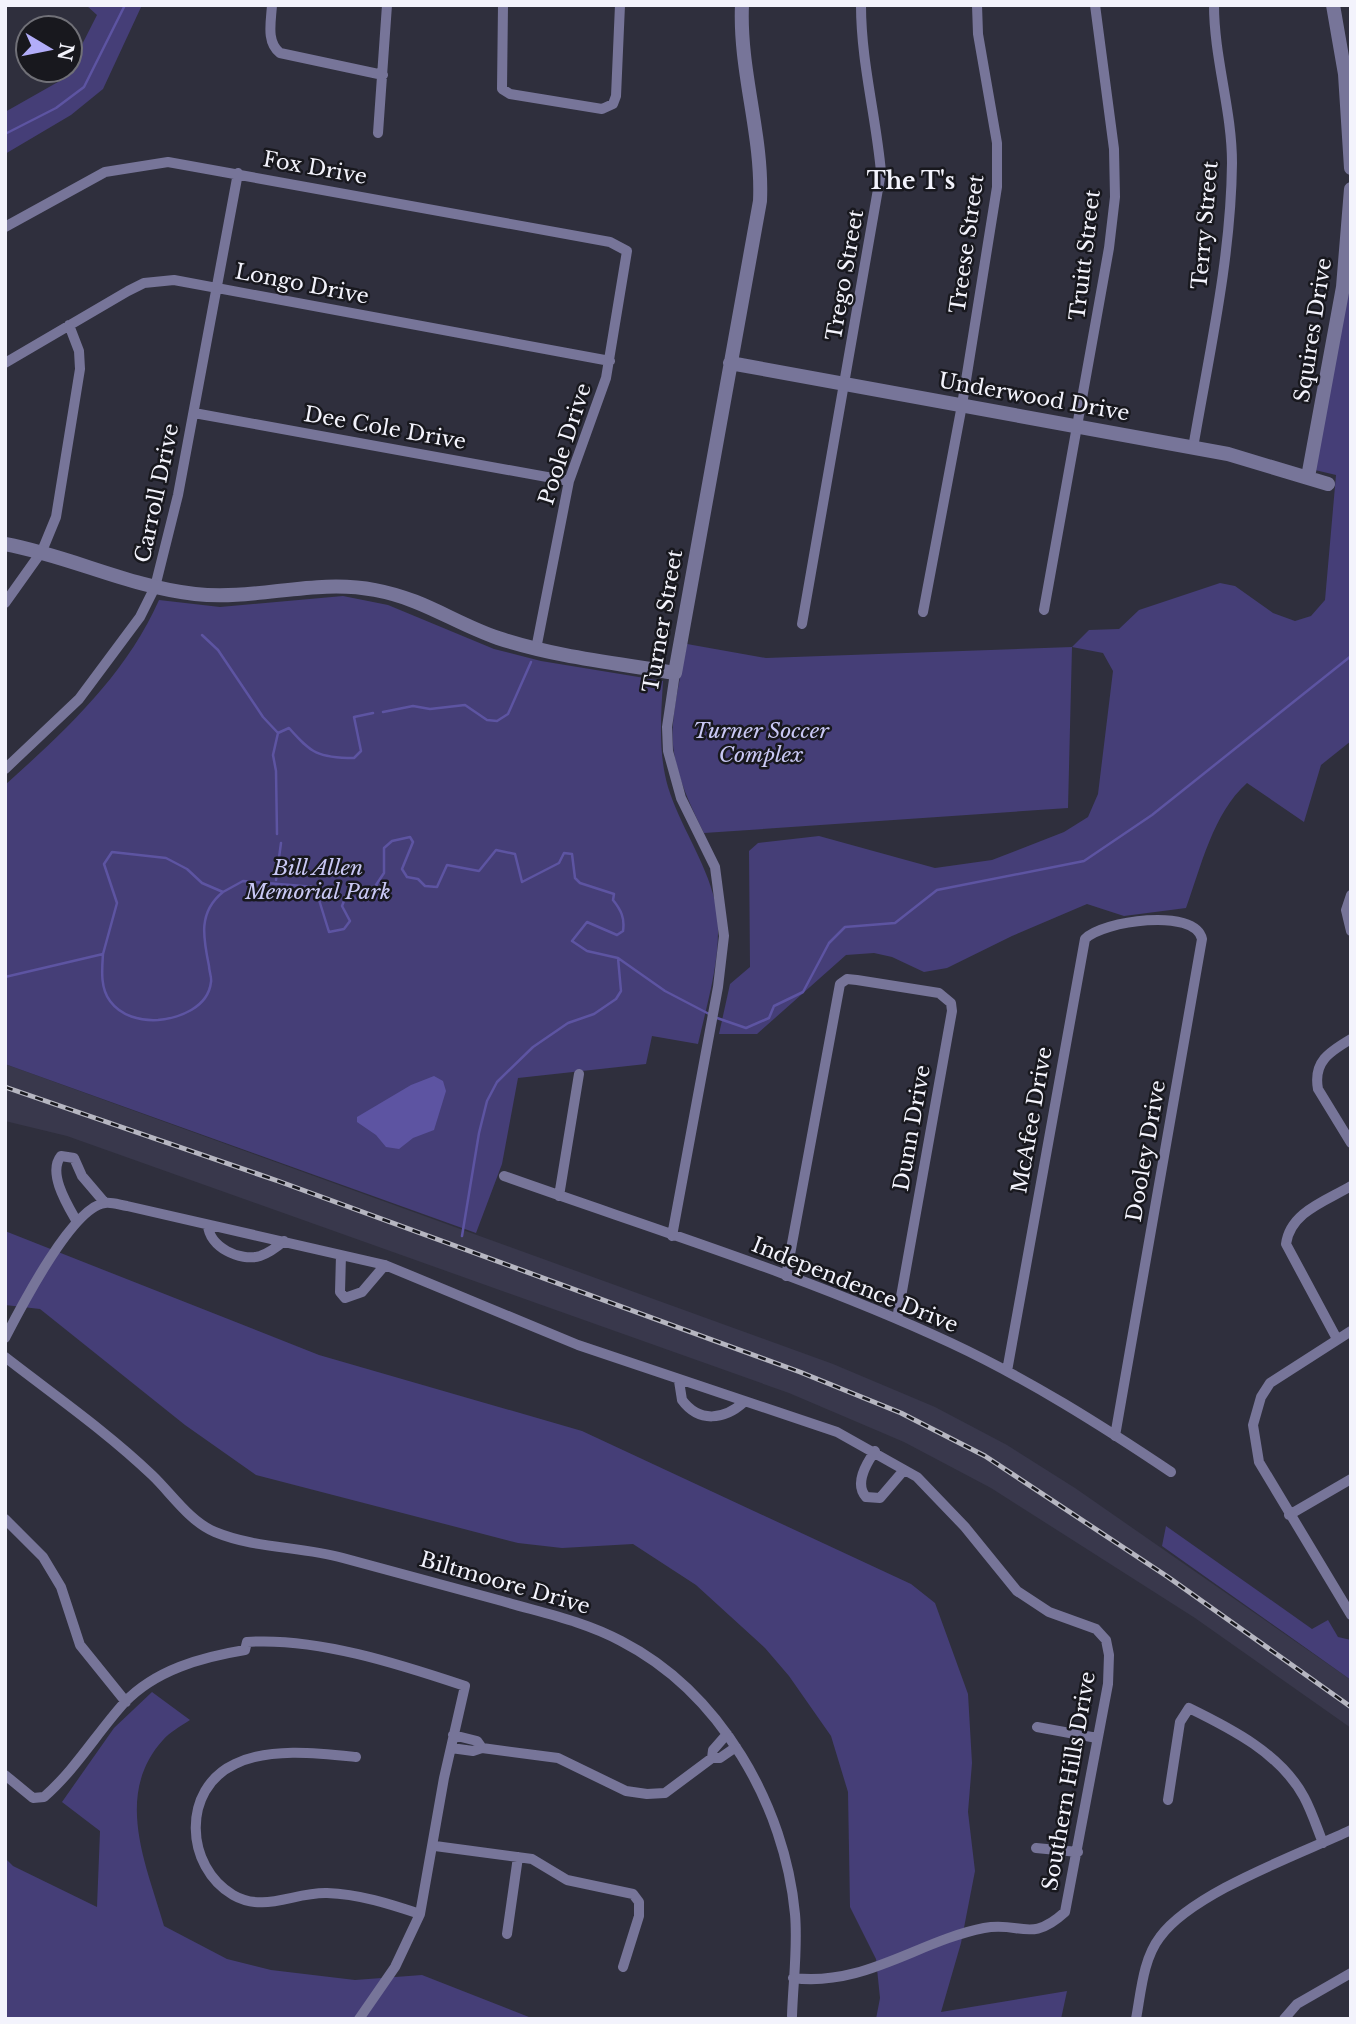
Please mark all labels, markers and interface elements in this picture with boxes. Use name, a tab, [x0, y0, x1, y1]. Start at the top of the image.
north arrow	[14, 14, 84, 84]
text: N	[52, 41, 78, 63]
street label: Fox Drive	[261, 146, 369, 190]
street label: Terry Street	[1186, 160, 1224, 290]
district label: The T's	[867, 167, 955, 195]
street label: Treese Street	[944, 173, 990, 315]
street label: Truitt Street	[1064, 188, 1106, 322]
street label: Trego Street	[821, 207, 869, 343]
street label: Squires Drive	[1289, 256, 1337, 404]
street label: Longo Drive	[233, 258, 371, 310]
street label: Underwood Drive	[937, 367, 1131, 427]
street label: Poole Drive	[533, 380, 597, 508]
street label: Dee Cole Drive	[302, 401, 468, 455]
street label: Carroll Drive	[130, 421, 184, 565]
street label: Turner Street	[638, 547, 688, 695]
park label: Turner Soccer Complex	[693, 718, 830, 768]
park label: Bill Allen Memorial Park	[244, 855, 391, 905]
street label: McAfee Drive	[1006, 1045, 1058, 1195]
street label: Dunn Drive	[888, 1063, 936, 1193]
street label: Dooley Drive	[1121, 1078, 1171, 1224]
street label: Independence Drive	[748, 1232, 962, 1338]
street label: Biltmoore Drive	[417, 1546, 593, 1620]
street label: Southern Hills Drive	[1037, 1669, 1101, 1893]

